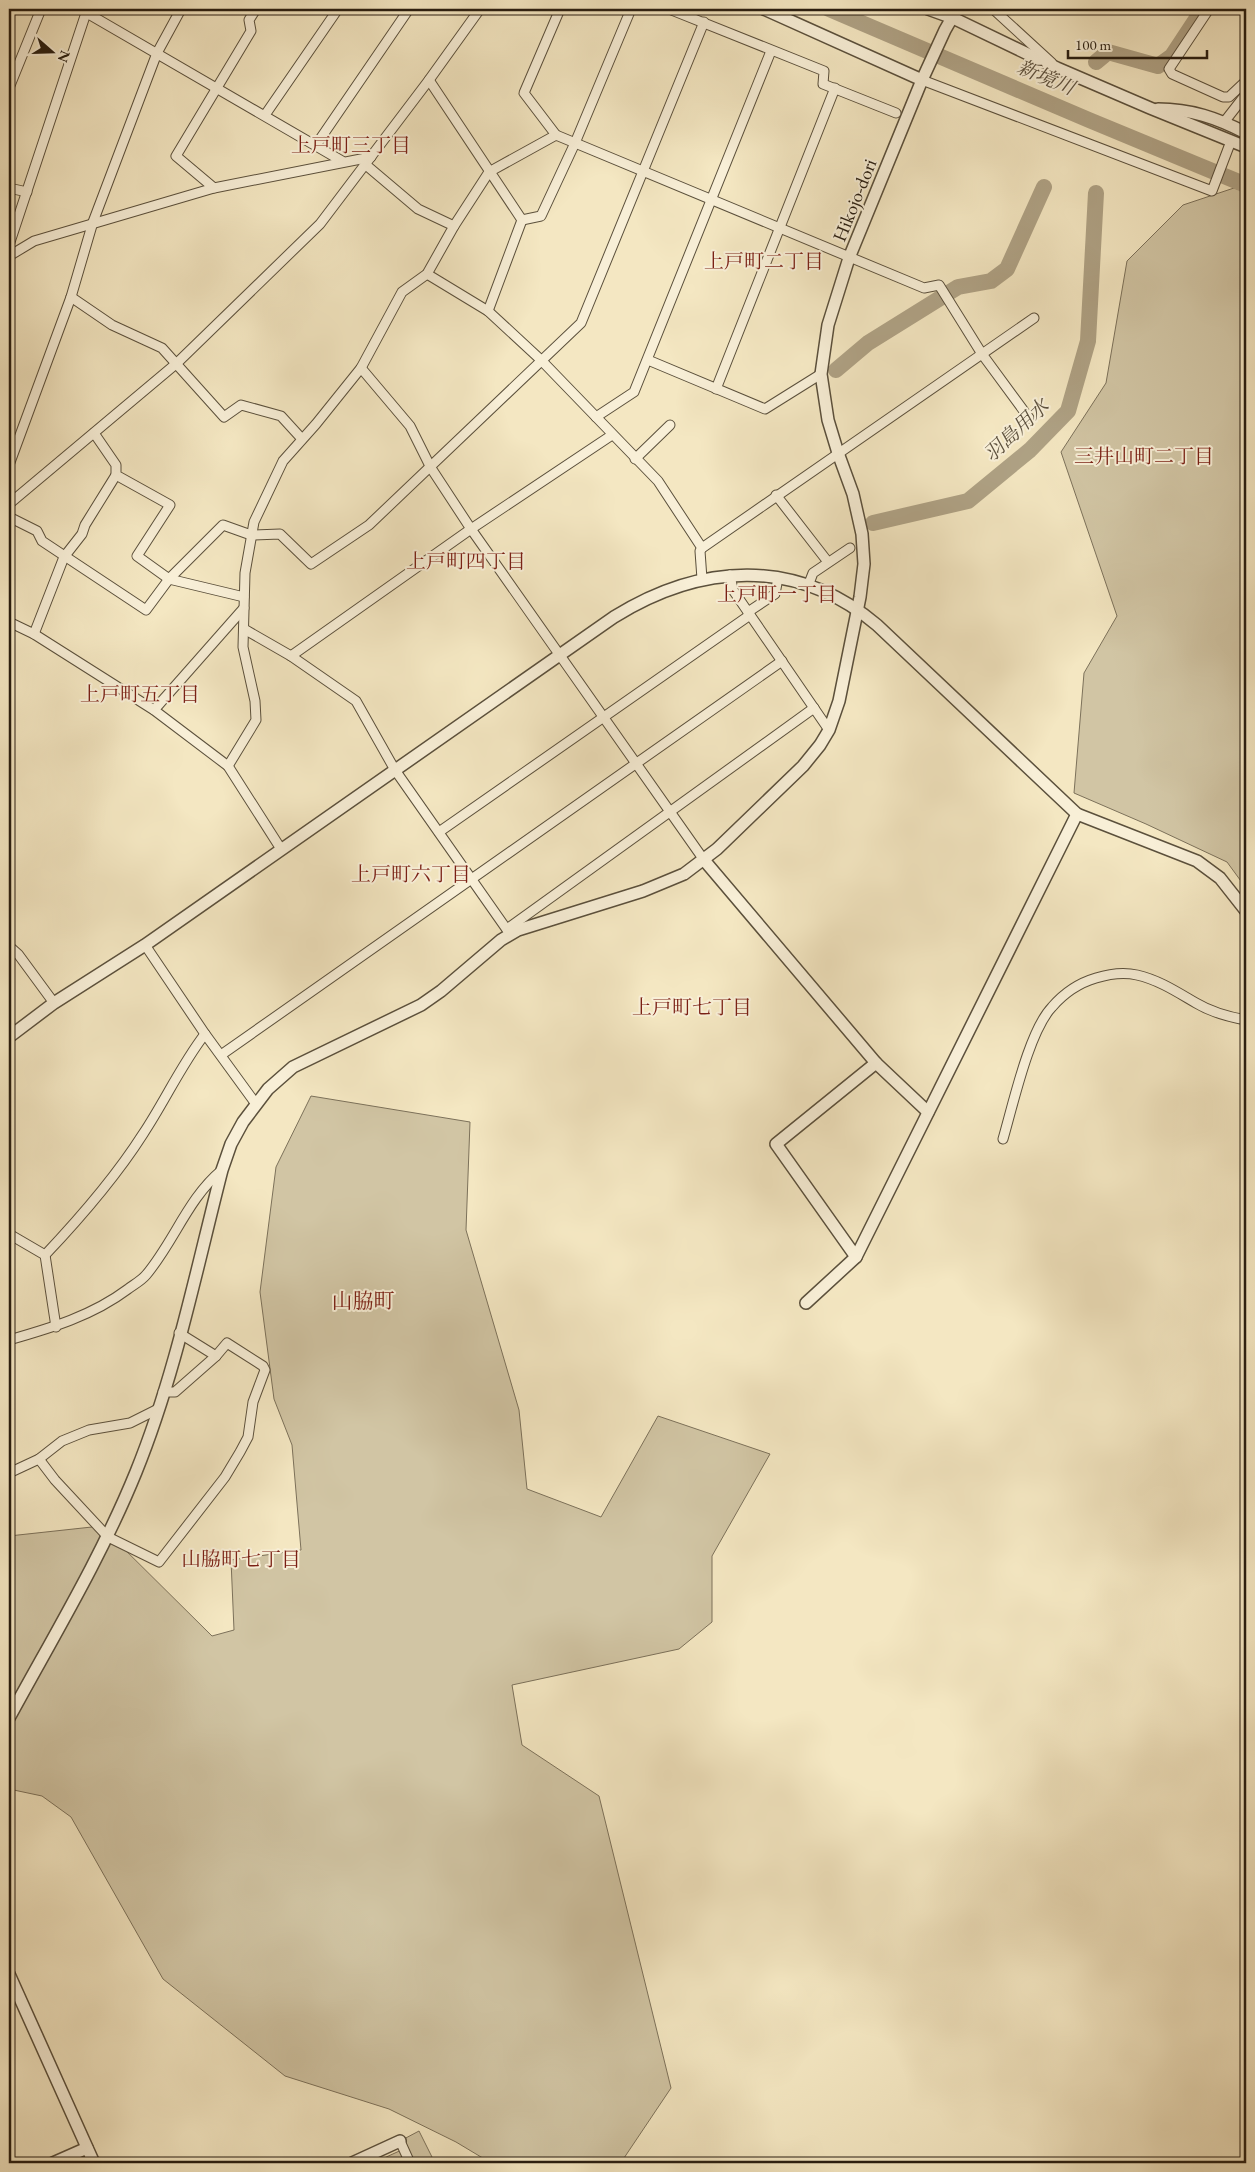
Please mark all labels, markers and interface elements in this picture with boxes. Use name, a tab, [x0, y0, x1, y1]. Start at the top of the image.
north arrow	[28, 28, 78, 78]
scale bar	[1068, 28, 1206, 60]
text: 100 m	[1075, 35, 1112, 54]
text: N	[54, 48, 75, 65]
water label: 新境川	[1013, 53, 1081, 101]
district label: 上戸町三丁目	[291, 132, 411, 158]
street label: Hikojo-dori	[827, 155, 883, 245]
district label: 上戸町二丁目	[704, 248, 824, 274]
water label: 羽島用水	[978, 392, 1056, 467]
district label: 三井山町二丁目	[1074, 443, 1214, 469]
district label: 上戸町四丁目	[406, 548, 526, 574]
district label: 上戸町一丁目	[717, 581, 837, 607]
district label: 上戸町五丁目	[80, 681, 200, 707]
district label: 上戸町六丁目	[351, 861, 471, 887]
district label: 上戸町七丁目	[632, 994, 752, 1020]
district label: 山脇町	[332, 1287, 395, 1314]
district label: 山脇町七丁目	[181, 1546, 301, 1572]

